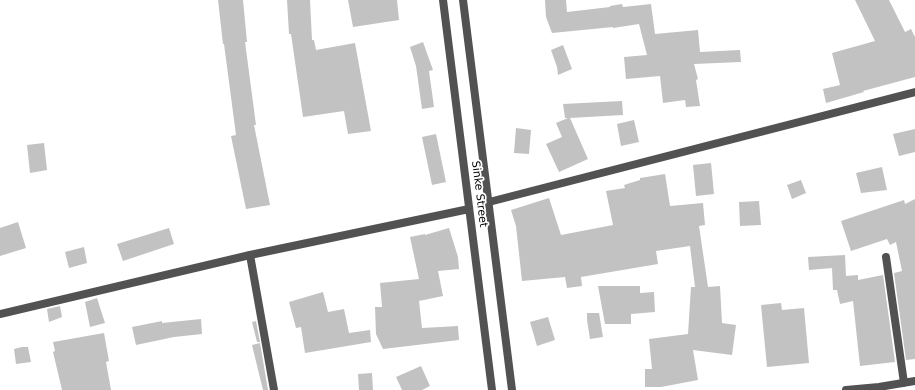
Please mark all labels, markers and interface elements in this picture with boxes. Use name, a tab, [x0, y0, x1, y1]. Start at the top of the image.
street label: Sinke Street	[468, 160, 490, 228]

